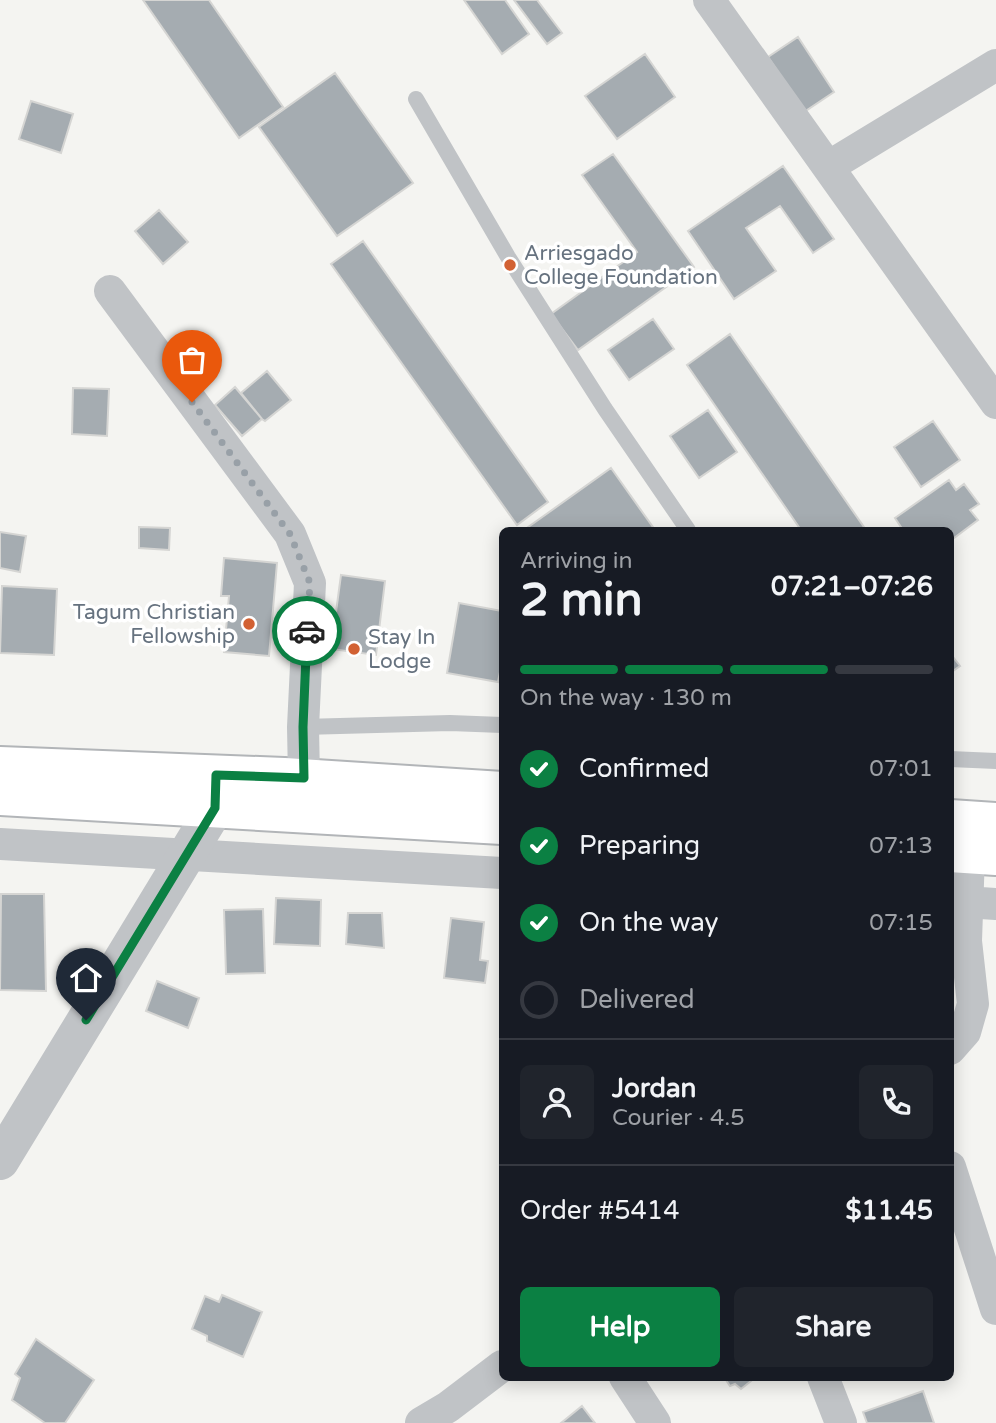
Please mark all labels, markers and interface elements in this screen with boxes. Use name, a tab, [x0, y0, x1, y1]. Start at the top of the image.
place label: Arriesgado College Foundation	[524, 241, 718, 290]
marker: Arriesgado College Foundation	[502, 257, 518, 273]
pin	[162, 330, 222, 402]
icon: bag	[173, 341, 211, 379]
text: Arriving in	[520, 547, 633, 575]
text: 07:21–07:26	[771, 571, 933, 602]
text: 2 min	[520, 573, 643, 628]
courier	[272, 596, 342, 666]
place label: Tagum Christian Fellowship	[73, 600, 235, 649]
icon: car	[288, 612, 326, 650]
marker: Tagum Christian Fellowship	[241, 616, 257, 632]
place label: Stay In Lodge	[368, 625, 435, 674]
marker: Stay In Lodge	[346, 641, 362, 657]
text: On the way · 130 m	[520, 684, 732, 712]
icon: check	[520, 750, 558, 788]
text: Confirmed	[579, 753, 709, 784]
text: 07:01	[869, 755, 933, 783]
icon: check	[520, 827, 558, 865]
text: Preparing	[579, 830, 700, 861]
text: 07:13	[869, 832, 933, 860]
icon: check	[520, 904, 558, 942]
text: On the way	[579, 907, 719, 938]
text: 07:15	[869, 909, 933, 937]
pin	[56, 948, 116, 1020]
icon: home	[67, 959, 105, 997]
text: Delivered	[579, 984, 695, 1015]
button: person	[520, 1065, 594, 1139]
button: phone	[859, 1065, 933, 1139]
text: Jordan	[612, 1073, 696, 1104]
text: Courier · 4.5	[612, 1104, 745, 1132]
text: Order #5414	[520, 1195, 680, 1226]
text: $11.45	[845, 1195, 933, 1226]
button: Help	[520, 1287, 720, 1367]
button: Share	[734, 1287, 933, 1367]

